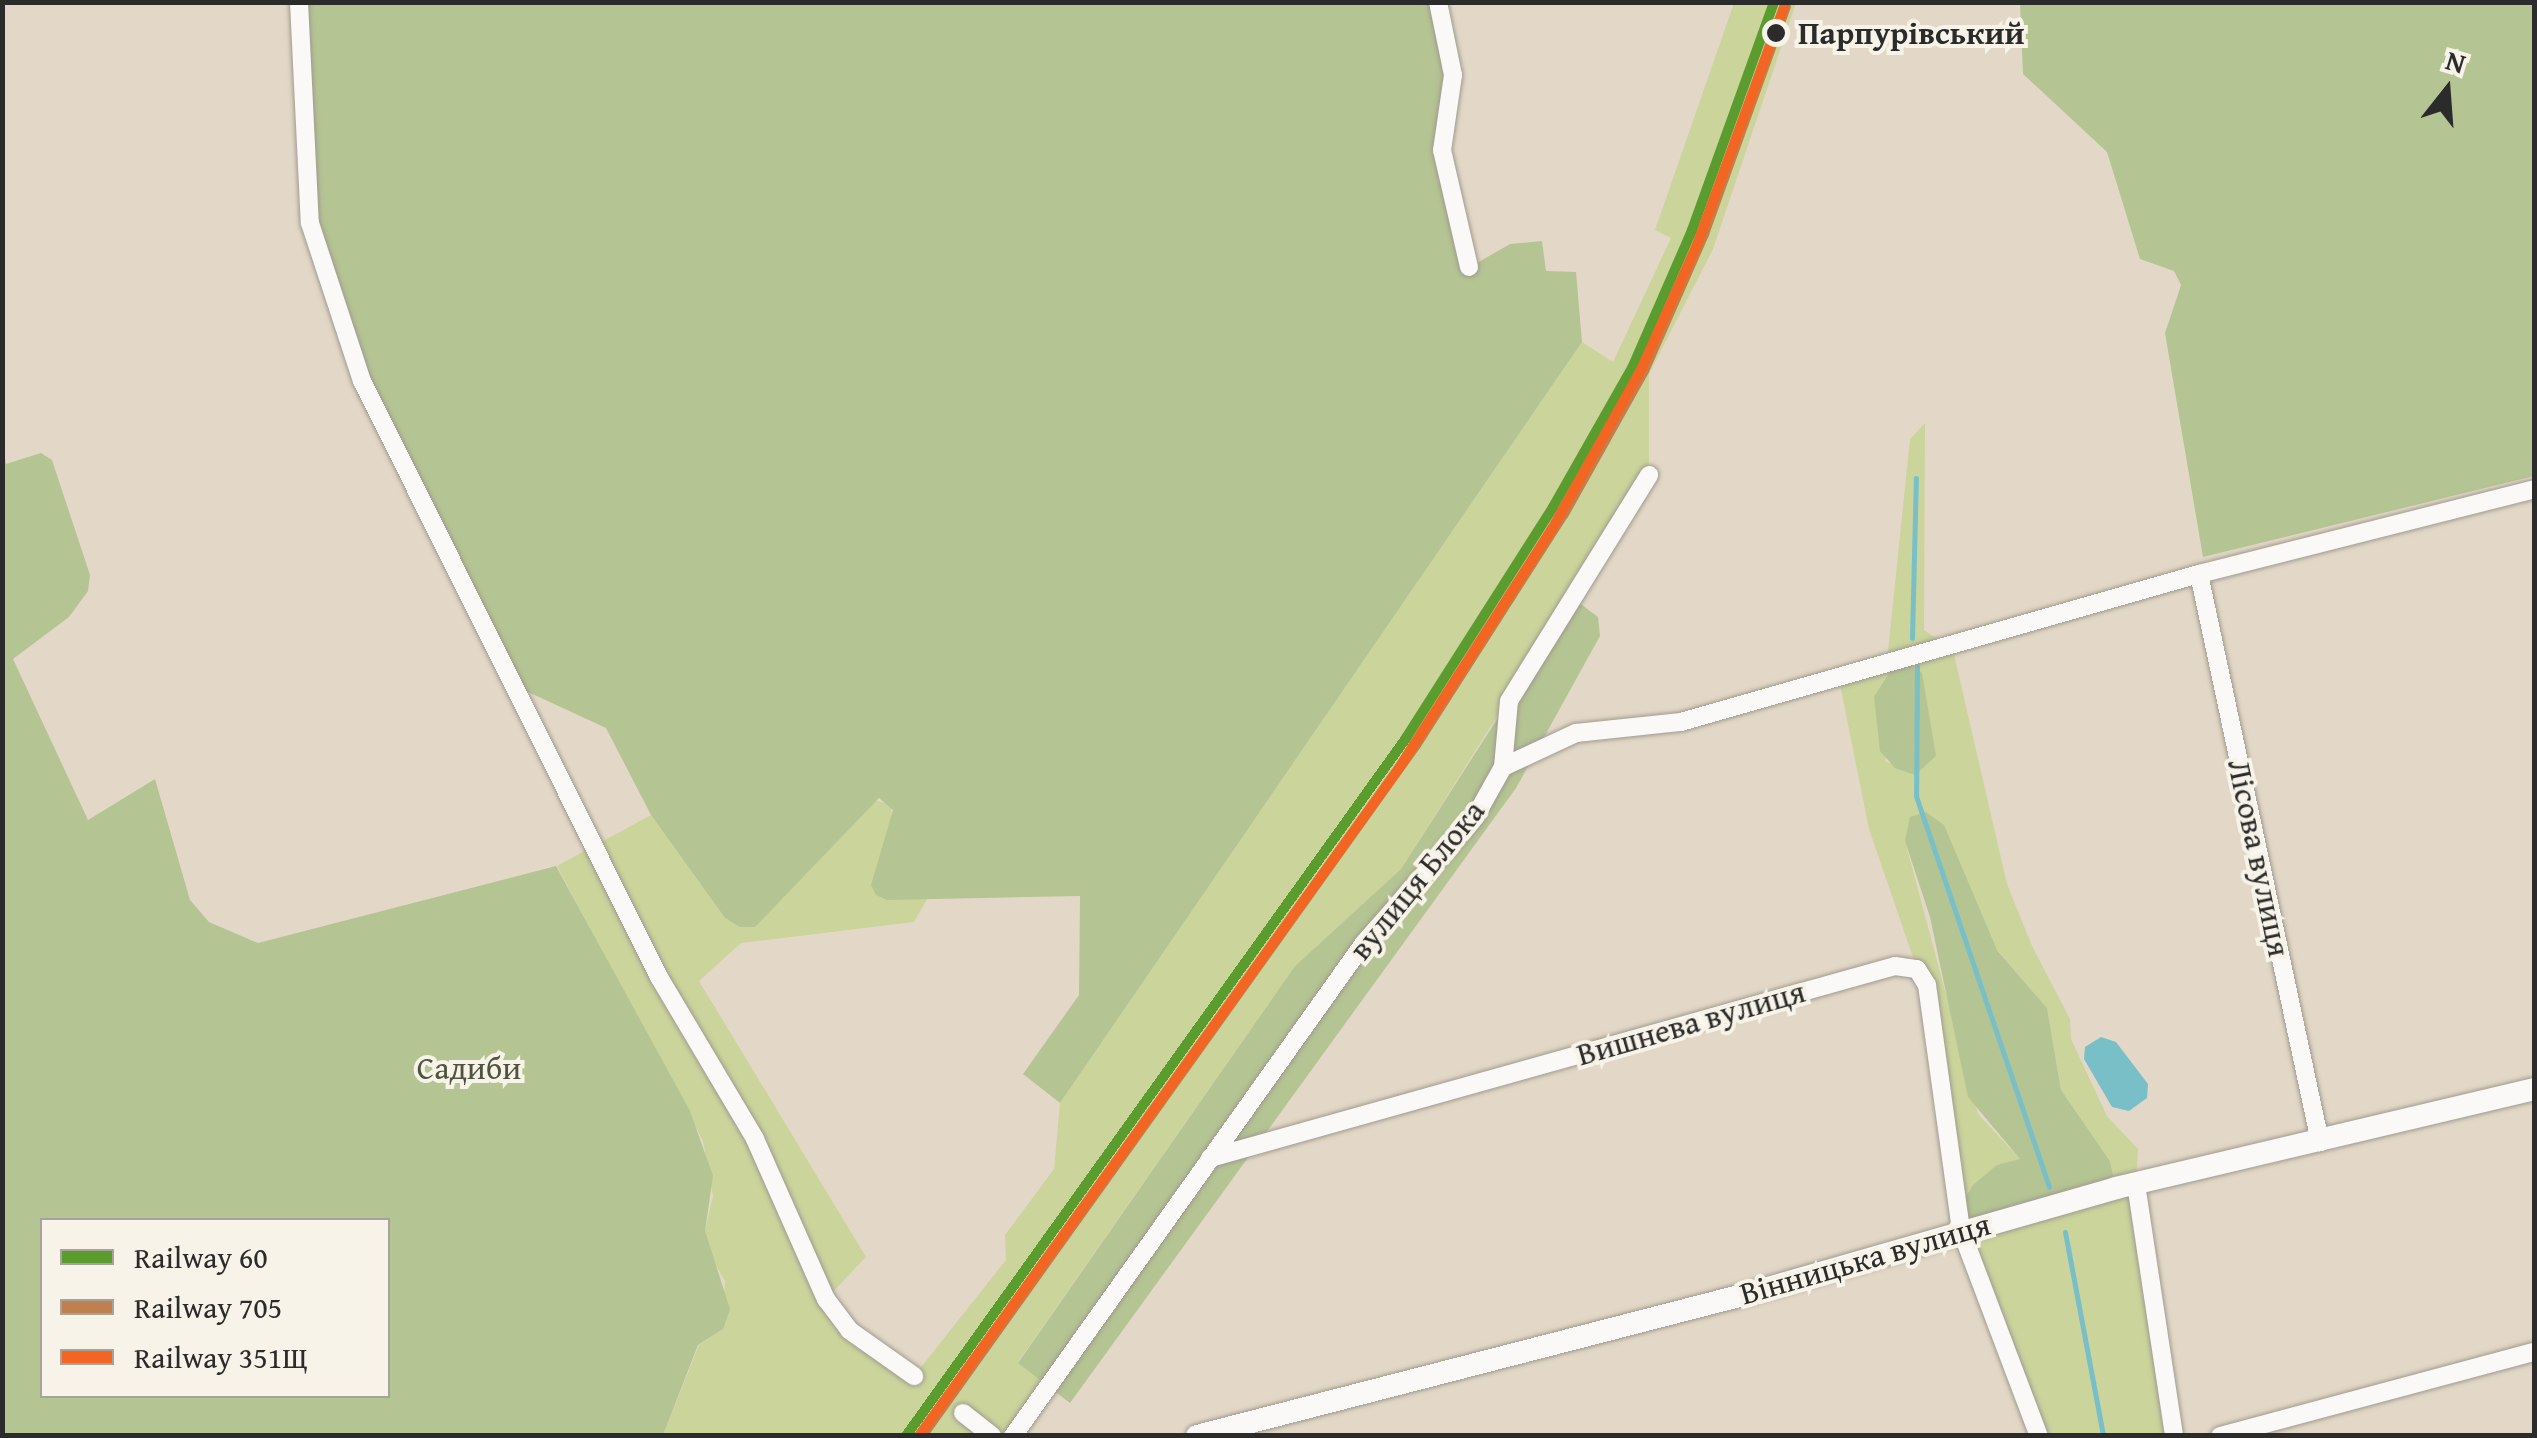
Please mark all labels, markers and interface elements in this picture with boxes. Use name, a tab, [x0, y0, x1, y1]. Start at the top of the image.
place label: Парпурівський	[1798, 14, 2025, 52]
marker: Парпурівський	[1763, 20, 1789, 46]
text: N	[2441, 38, 2471, 83]
north arrow	[2397, 40, 2497, 140]
street label: Лісова вулиця	[2219, 756, 2299, 960]
street label: вулиця Блока	[1341, 793, 1493, 967]
street label: Вишнева вулиця	[1572, 972, 1810, 1074]
park label: Садиби	[417, 1049, 521, 1087]
street label: Вінницька вулиця	[1735, 1205, 1995, 1313]
legend	[40, 1218, 390, 1398]
text: Railway 60	[134, 1235, 268, 1279]
text: Railway 705	[134, 1285, 282, 1329]
text: Railway 351Щ	[134, 1335, 308, 1379]

